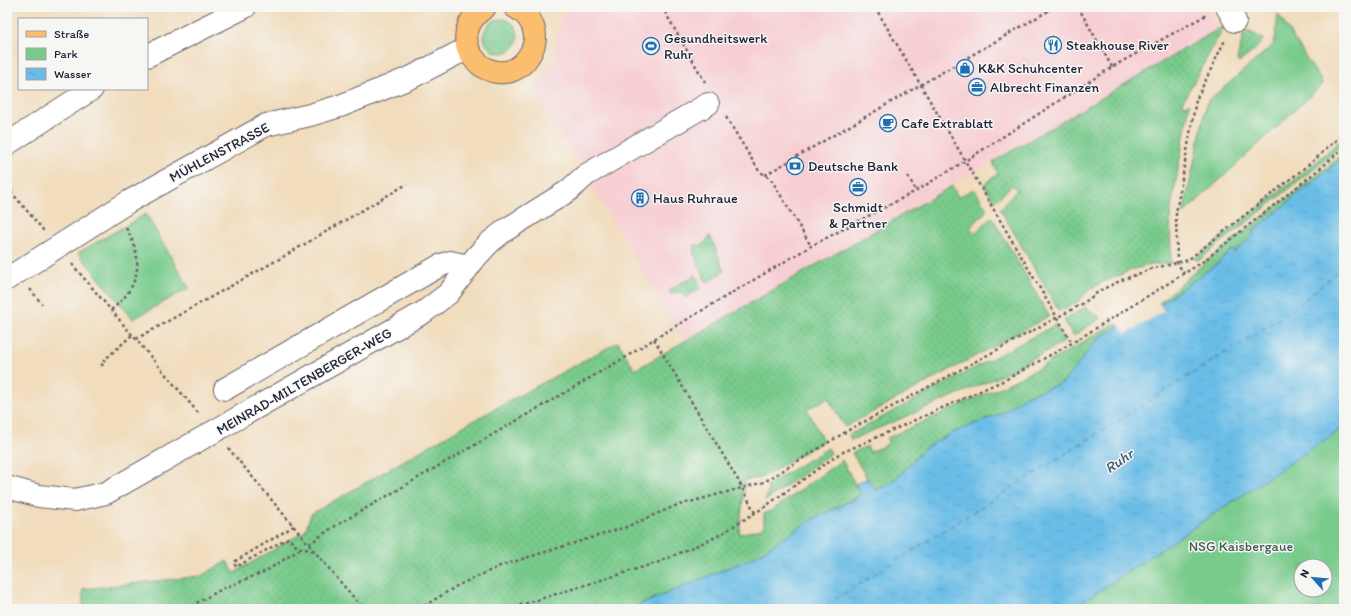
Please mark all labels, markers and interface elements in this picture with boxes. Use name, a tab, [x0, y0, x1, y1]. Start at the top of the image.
legend	[18, 18, 148, 90]
text: Straße	[54, 27, 89, 41]
place label: Gesundheitswerk Ruhr	[664, 30, 768, 63]
restaurant icon: Steakhouse River	[1043, 35, 1063, 55]
sports icon: Gesundheitswerk Ruhr	[641, 36, 661, 56]
place label: Steakhouse River	[1066, 37, 1169, 54]
text: Park	[54, 47, 78, 61]
shop icon: K&K Schuhcenter	[955, 58, 975, 78]
place label: K&K Schuhcenter	[978, 60, 1083, 77]
text: Wasser	[54, 67, 91, 81]
office icon: Albrecht Finanzen	[967, 77, 987, 97]
place label: Albrecht Finanzen	[990, 79, 1099, 96]
cafe icon: Cafe Extrablatt	[878, 113, 898, 133]
place label: Cafe Extrablatt	[901, 115, 993, 132]
street label: MÜHLENSTRASSE	[166, 119, 272, 186]
bank icon: Deutsche Bank	[785, 156, 805, 176]
place label: Deutsche Bank	[808, 158, 899, 175]
office icon: Schmidt & Partner	[848, 177, 868, 197]
building icon: Haus Ruhraue	[630, 188, 650, 208]
place label: Haus Ruhraue	[653, 190, 738, 207]
place label: Schmidt & Partner	[829, 199, 887, 232]
street label: MEINRAD-MILTENBERGER-WEG	[214, 324, 395, 439]
water label: Ruhr	[1101, 443, 1139, 477]
park label: NSG Kaisbergaue	[1189, 538, 1294, 555]
north arrow	[1293, 558, 1333, 598]
text: N	[1297, 567, 1312, 580]

